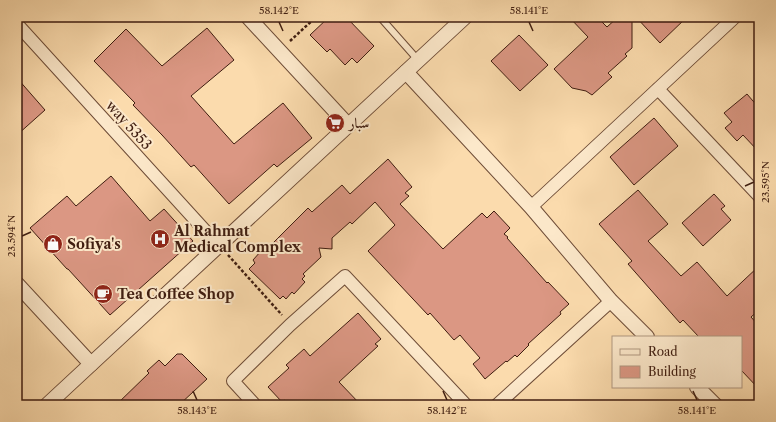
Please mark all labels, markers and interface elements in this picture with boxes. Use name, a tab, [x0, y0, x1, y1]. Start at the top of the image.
text: 58.142°E	[259, 4, 299, 17]
text: 58.141°E	[510, 4, 548, 17]
street label: way 5353	[102, 96, 156, 153]
supermarket icon: سبار	[324, 112, 346, 134]
place label: سبار	[347, 114, 369, 132]
text: 23.595°N	[759, 161, 772, 203]
text: 23.594°N	[5, 215, 18, 257]
place label: Al Rahmat Medical Complex	[173, 222, 302, 256]
hospital icon: Al Rahmat Medical Complex	[149, 228, 171, 250]
shop icon: Sofiya's	[42, 233, 64, 255]
place label: Sofiya's	[67, 235, 121, 253]
cafe icon: Tea Coffee Shop	[92, 283, 114, 305]
place label: Tea Coffee Shop	[117, 285, 234, 303]
legend	[612, 336, 742, 388]
text: Road	[648, 344, 678, 359]
text: Building	[648, 364, 696, 379]
text: 58.143°E	[177, 404, 217, 417]
text: 58.142°E	[427, 404, 467, 417]
text: 58.141°E	[678, 404, 716, 417]

